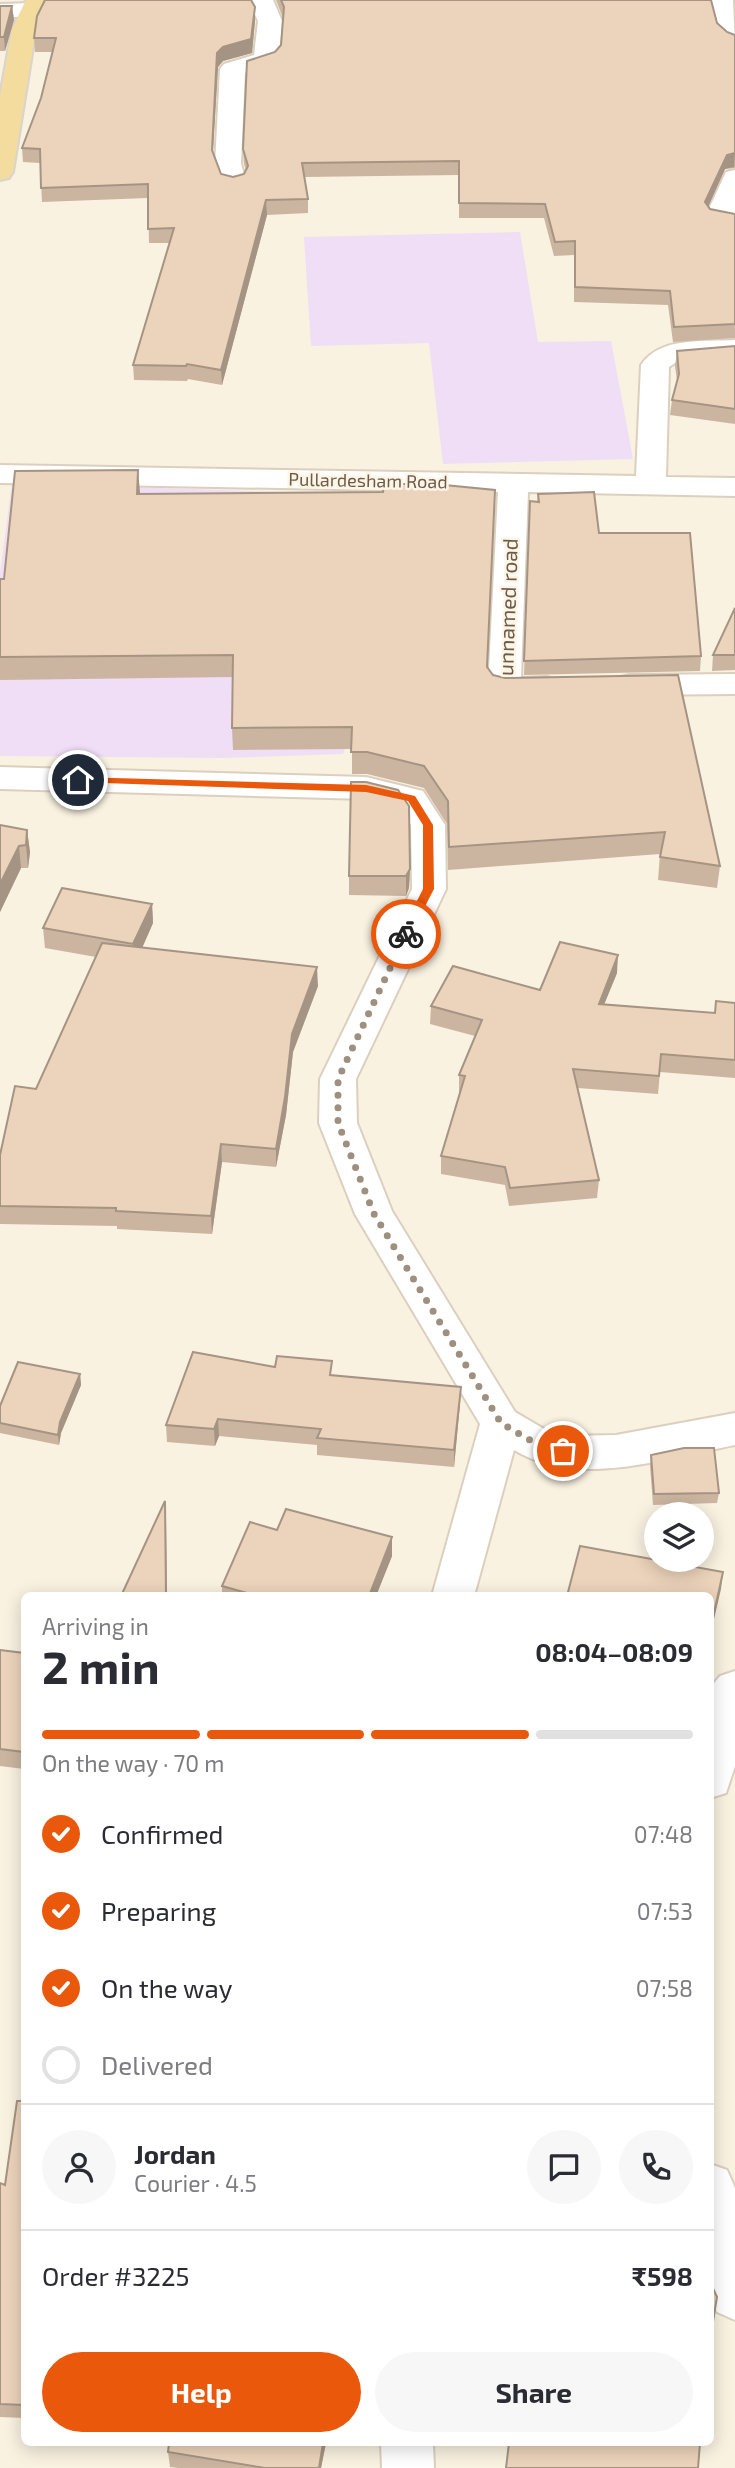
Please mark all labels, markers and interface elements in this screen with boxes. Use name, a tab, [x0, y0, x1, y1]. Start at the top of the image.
street label: Pullardesham Road	[288, 468, 448, 492]
street label: unnamed road	[492, 538, 522, 676]
pin	[48, 750, 108, 810]
icon: home	[59, 761, 97, 799]
courier	[371, 899, 441, 969]
icon: bike	[387, 915, 425, 953]
pin	[533, 1421, 593, 1481]
icon: bag	[544, 1432, 582, 1470]
map controls	[644, 1502, 714, 1572]
button: layers	[644, 1502, 714, 1572]
text: Arriving in	[42, 1612, 149, 1640]
text: 08:04–08:09	[535, 1636, 693, 1667]
text: 2 min	[42, 1638, 160, 1693]
text: On the way · 70 m	[42, 1749, 224, 1777]
icon: check	[42, 1815, 80, 1853]
text: Confirmed	[101, 1818, 224, 1849]
text: 07:48	[634, 1820, 693, 1848]
icon: check	[42, 1892, 80, 1930]
text: Preparing	[101, 1895, 216, 1926]
text: 07:53	[637, 1897, 693, 1925]
icon: check	[42, 1969, 80, 2007]
text: On the way	[101, 1972, 232, 2003]
text: 07:58	[636, 1974, 693, 2002]
text: Delivered	[101, 2049, 213, 2080]
button: person	[42, 2130, 116, 2204]
button: chat	[527, 2130, 601, 2204]
button: phone	[619, 2130, 693, 2204]
text: Jordan	[134, 2138, 216, 2169]
text: Courier · 4.5	[134, 2169, 257, 2197]
text: Order #3225	[42, 2260, 190, 2291]
text: ₹598	[632, 2260, 693, 2291]
button: Help	[42, 2352, 361, 2432]
button: Share	[375, 2352, 693, 2432]

